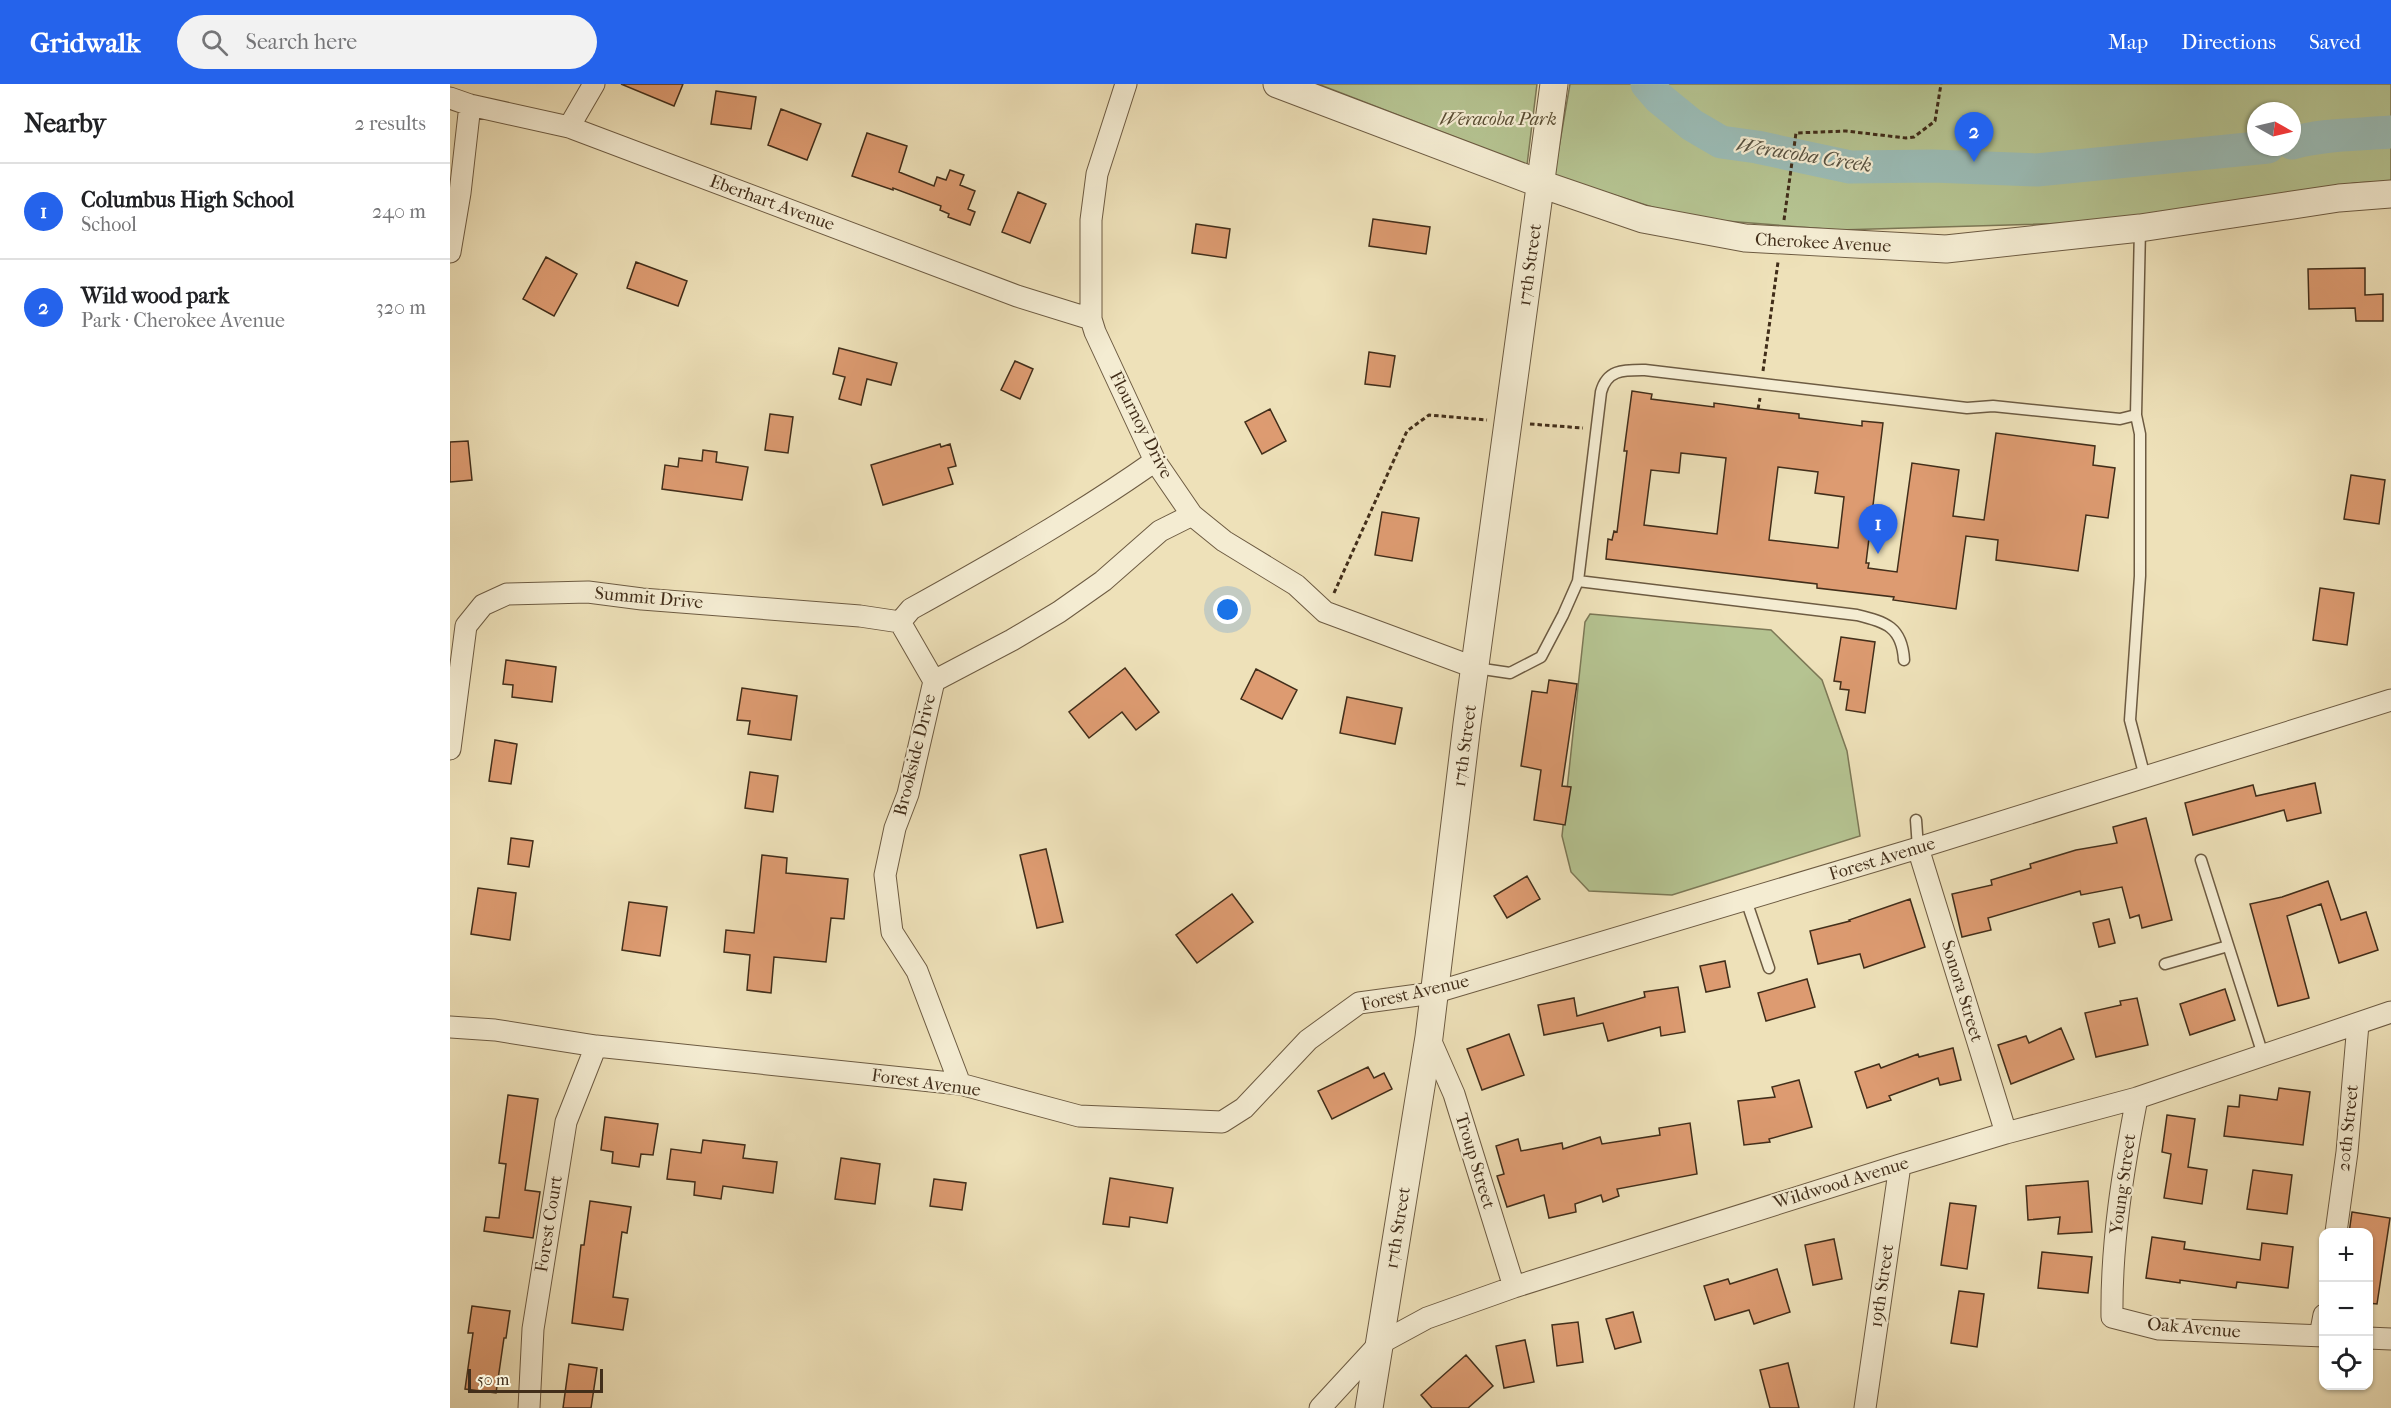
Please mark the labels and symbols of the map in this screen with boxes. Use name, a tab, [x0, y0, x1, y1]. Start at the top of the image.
north arrow	[2247, 102, 2301, 156]
park label: Weracoba Park	[1439, 109, 1557, 130]
pin: 2	[1954, 112, 1994, 162]
water label: Weracoba Creek	[1735, 133, 1873, 177]
street label: Eberhart Avenue	[707, 171, 837, 235]
street label: 17th Street	[1514, 222, 1546, 308]
street label: Cherokee Avenue	[1754, 229, 1892, 257]
street label: Flournoy Drive	[1105, 368, 1177, 482]
pin: 1	[1858, 504, 1898, 554]
street label: Summit Drive	[594, 583, 704, 613]
your location	[1213, 595, 1242, 624]
street label: Brookside Drive	[890, 692, 940, 818]
street label: 17th Street	[1449, 703, 1481, 789]
street label: Forest Avenue	[1826, 833, 1938, 885]
street label: Sonora Street	[1937, 938, 1988, 1045]
street label: Forest Avenue	[1359, 970, 1471, 1016]
street label: Forest Avenue	[870, 1065, 982, 1101]
street label: 20th Street	[2333, 1083, 2363, 1172]
street label: Troup Street	[1451, 1111, 1500, 1212]
street label: Young Street	[2105, 1132, 2141, 1237]
street label: Wildwood Avenue	[1770, 1152, 1911, 1214]
street label: Forest Court	[531, 1174, 567, 1274]
street label: 17th Street	[1381, 1185, 1415, 1271]
street label: 19th Street	[1866, 1242, 1898, 1329]
street label: Oak Avenue	[2146, 1313, 2242, 1343]
scale bar	[468, 1366, 603, 1394]

